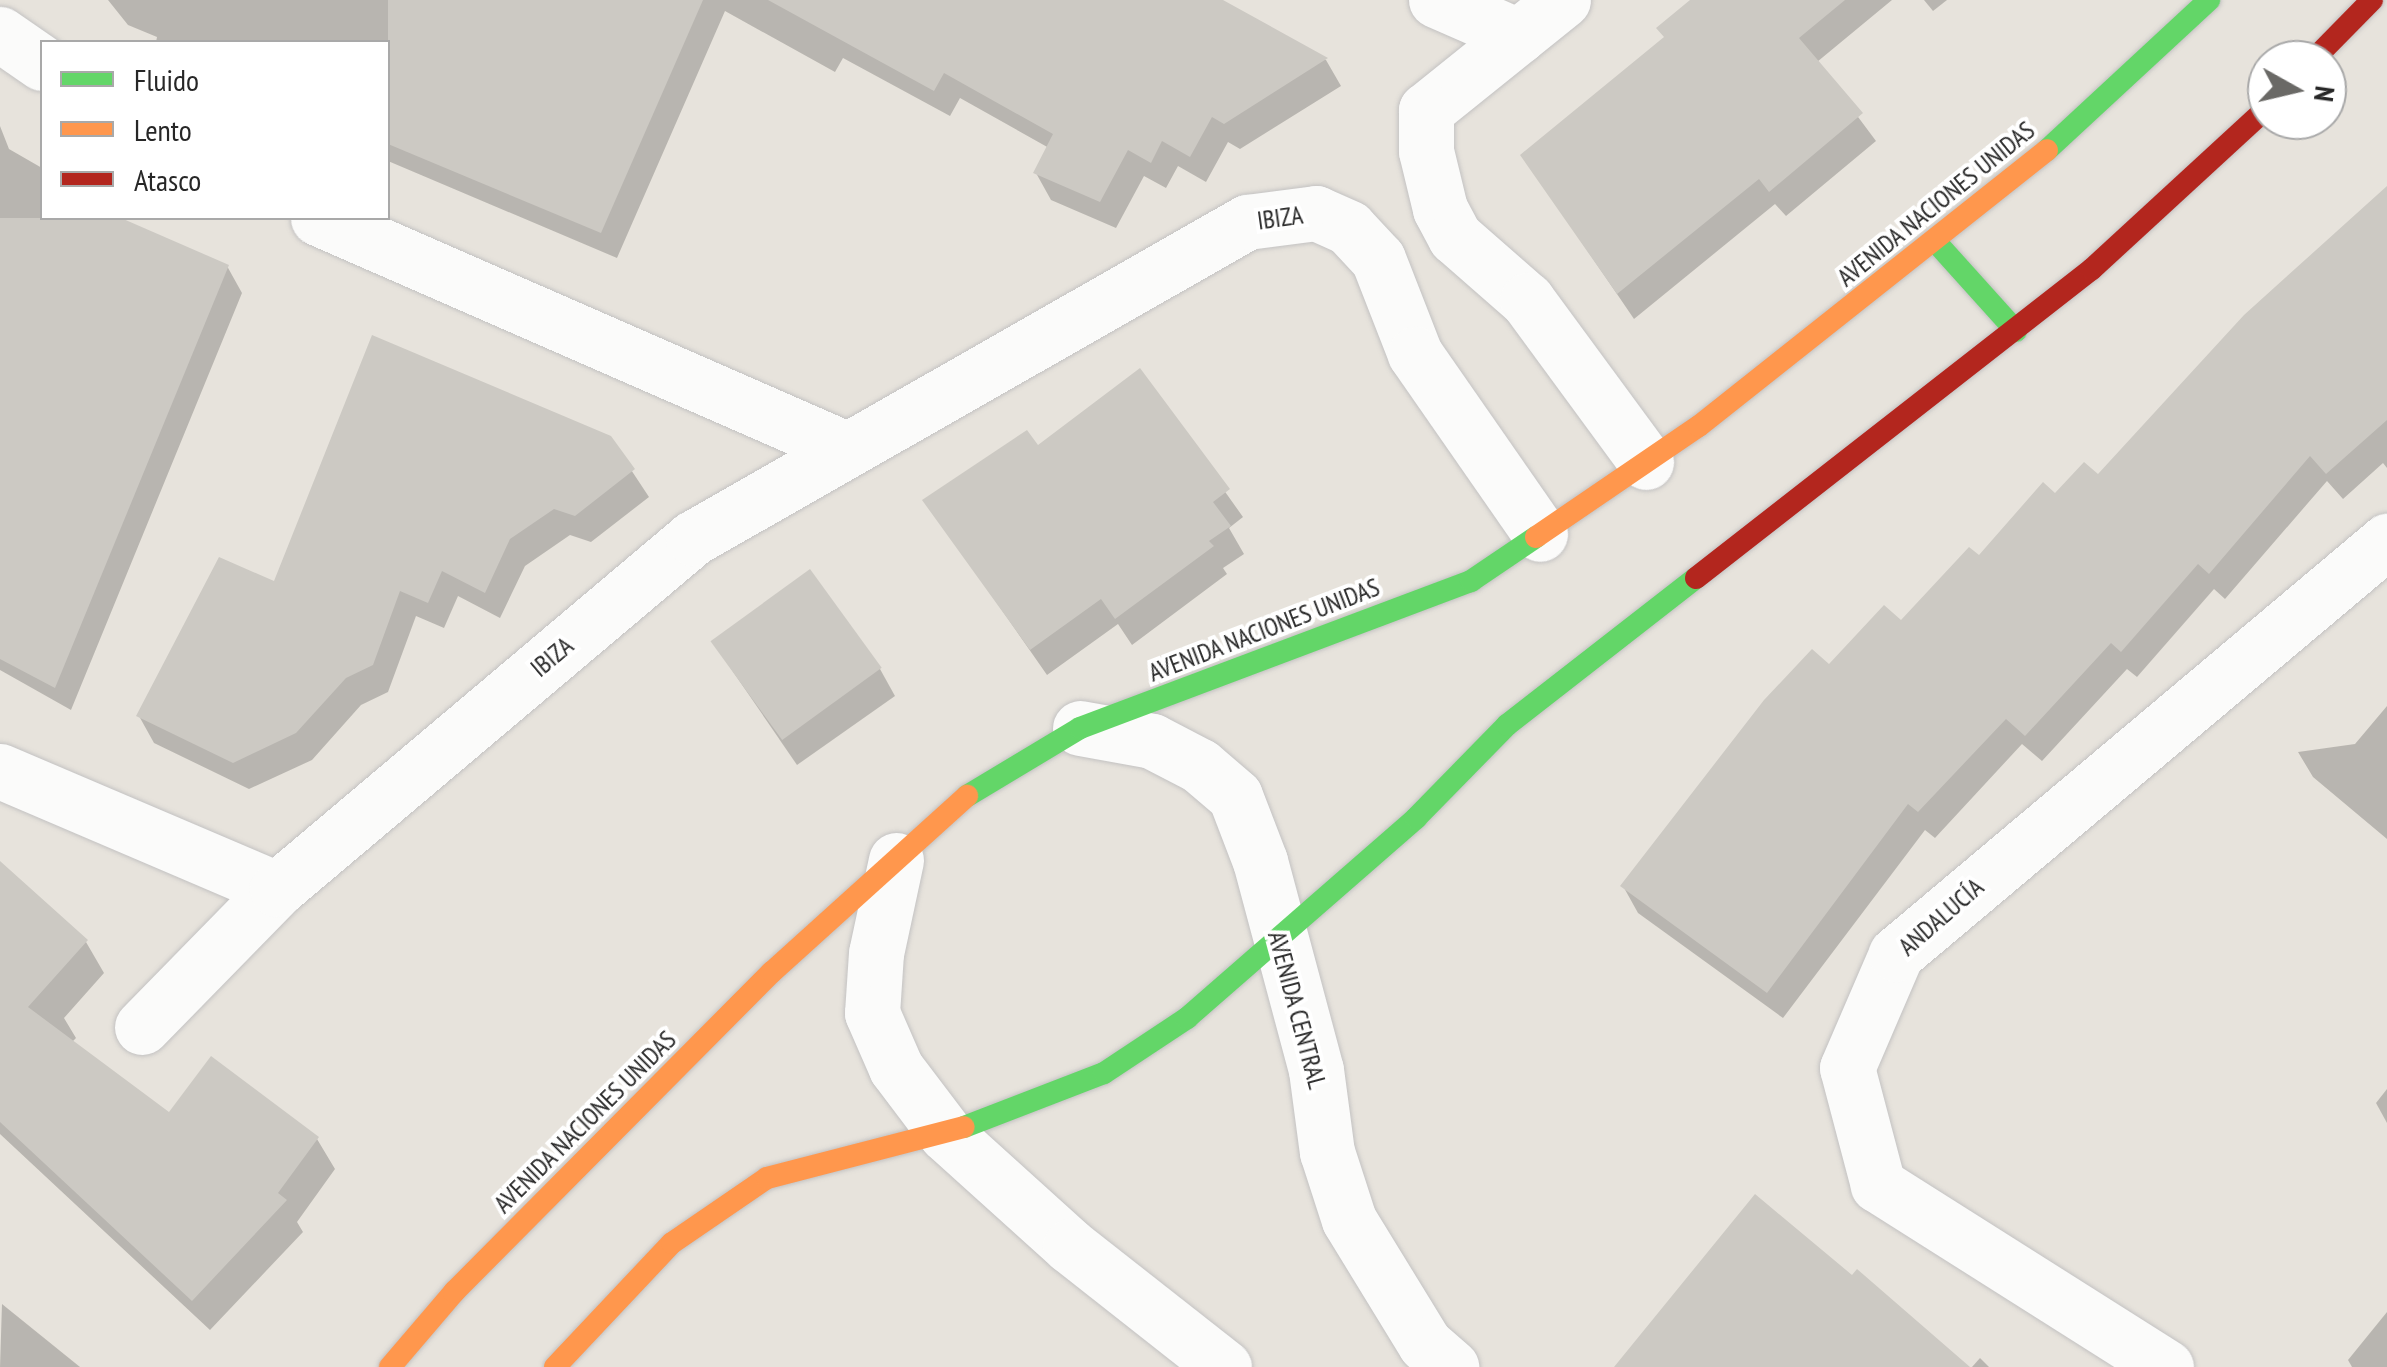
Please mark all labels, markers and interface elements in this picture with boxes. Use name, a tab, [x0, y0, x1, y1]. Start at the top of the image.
legend	[40, 40, 390, 220]
north arrow	[2247, 40, 2347, 140]
text: Fluido	[134, 60, 199, 99]
text: N	[2306, 84, 2345, 104]
text: Lento	[134, 110, 192, 149]
street label: AVENIDA NACIONES UNIDAS	[1831, 115, 2041, 293]
text: Atasco	[134, 160, 201, 199]
street label: IBIZA	[1255, 200, 1305, 236]
street label: AVENIDA NACIONES UNIDAS	[1144, 572, 1384, 688]
street label: IBIZA	[525, 631, 579, 683]
street label: ANDALUCÍA	[1893, 872, 1989, 962]
street label: AVENIDA CENTRAL	[1261, 928, 1333, 1092]
street label: AVENIDA NACIONES UNIDAS	[488, 1025, 682, 1219]

